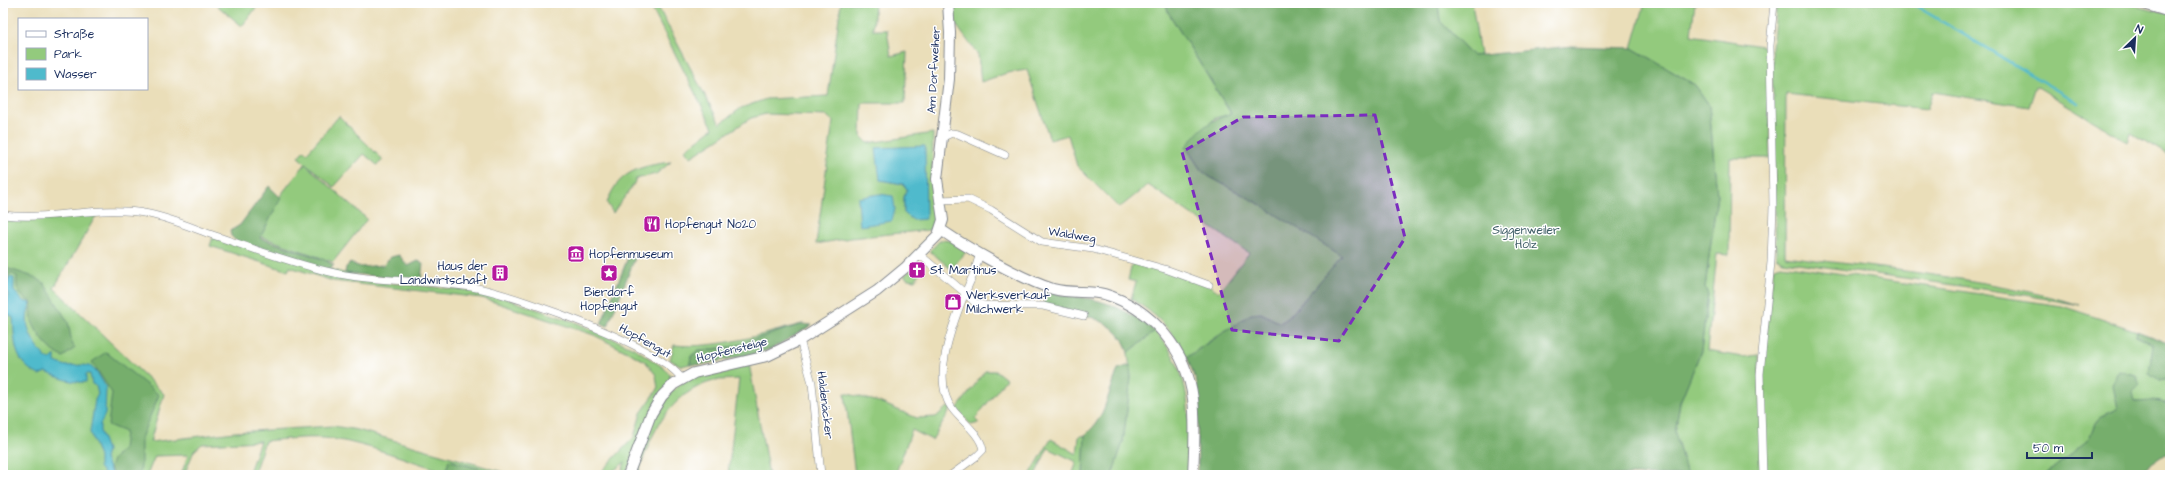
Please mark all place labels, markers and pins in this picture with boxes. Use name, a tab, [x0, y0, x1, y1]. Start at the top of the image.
restaurant icon: Hopfengut No20	[642, 214, 662, 234]
place label: Hopfengut No20	[665, 216, 756, 234]
museum icon: Hopfenmuseum	[566, 244, 586, 264]
place label: Hopfenmuseum	[589, 246, 673, 263]
place label: Haus der Landwirtschaft	[400, 258, 487, 289]
church icon: St. Martinus	[907, 260, 927, 280]
place label: St. Martinus	[930, 262, 997, 279]
building icon: Haus der Landwirtschaft	[490, 263, 510, 283]
place icon: Bierdorf Hopfengut	[599, 263, 619, 283]
place label: Bierdorf Hopfengut	[580, 284, 638, 316]
place label: Werksverkauf Milchwerk	[966, 287, 1051, 318]
shop icon: Werksverkauf Milchwerk	[943, 292, 963, 312]

